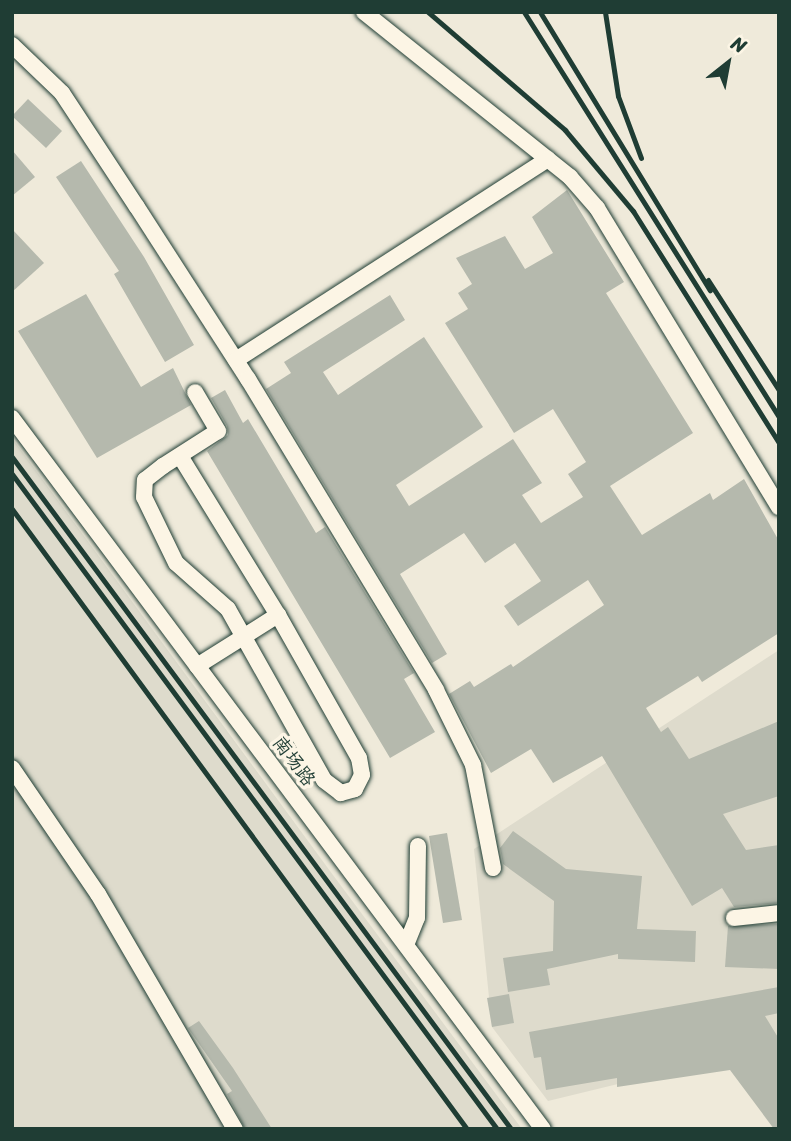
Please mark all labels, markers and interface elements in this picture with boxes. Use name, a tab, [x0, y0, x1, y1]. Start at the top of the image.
text: N	[725, 27, 753, 62]
north arrow	[693, 28, 763, 98]
street label: 南场路	[268, 731, 320, 791]

